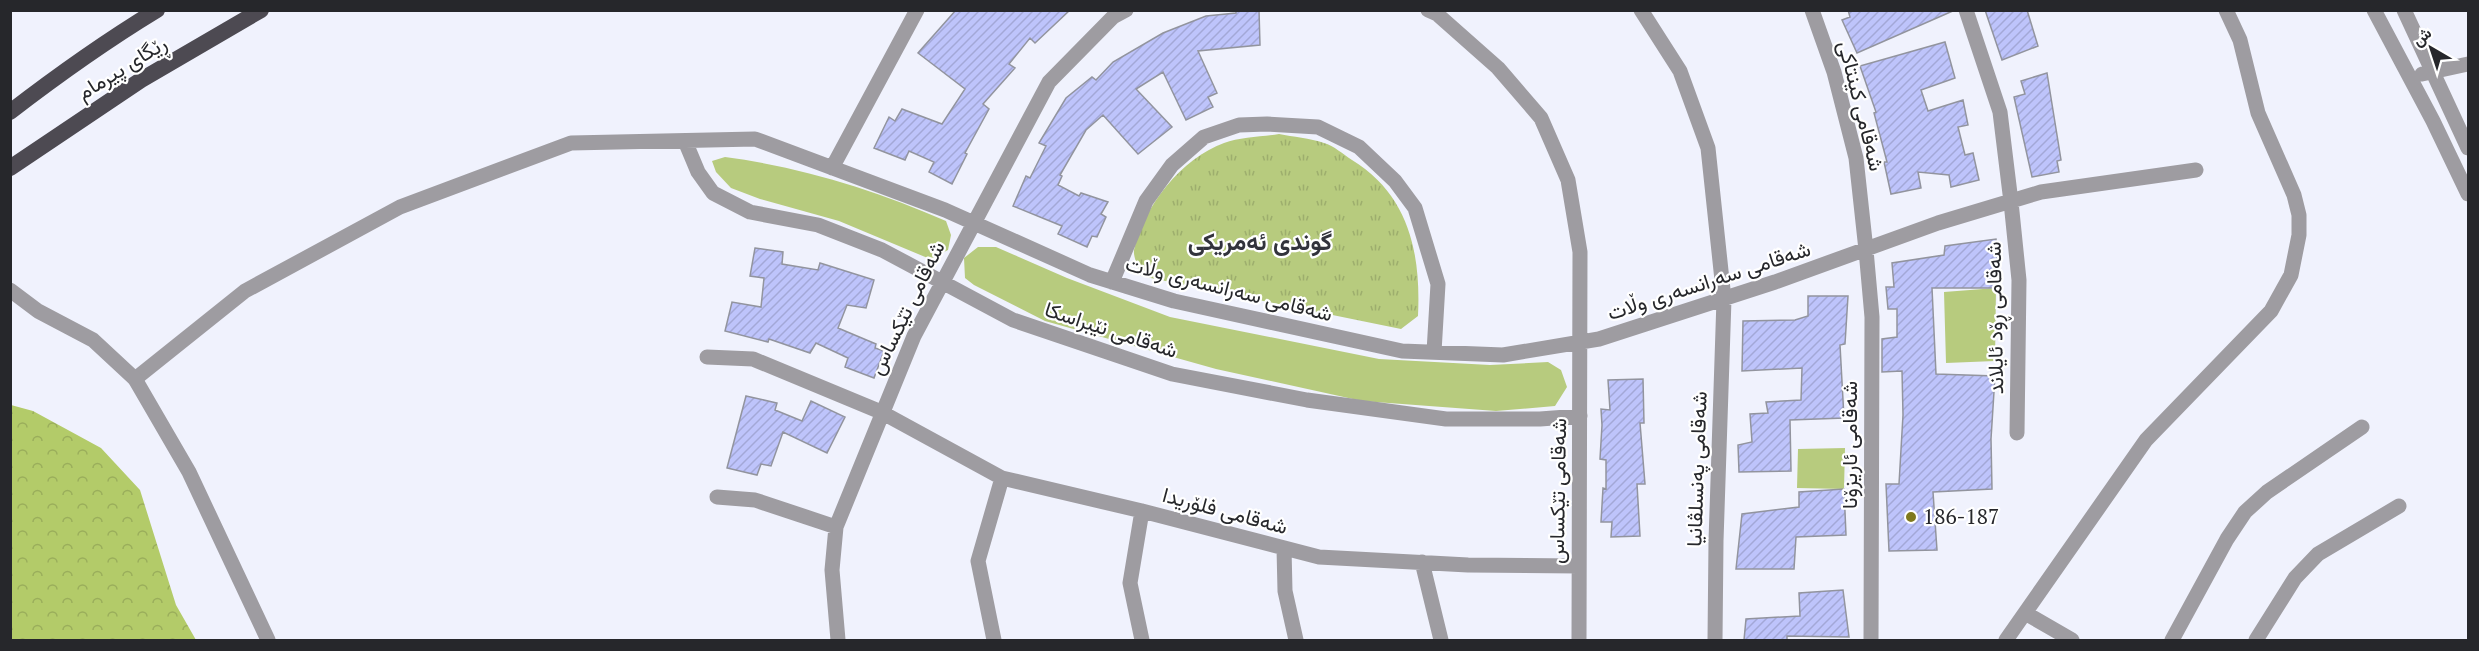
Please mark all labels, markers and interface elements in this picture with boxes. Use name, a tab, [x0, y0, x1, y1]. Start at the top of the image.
north arrow	[2401, 18, 2461, 78]
text: ش	[2407, 22, 2436, 51]
street label: ڕێگای پیرمام	[71, 28, 174, 109]
street label: شەقامی کینتاکی	[1832, 38, 1892, 174]
district label: گوندی ئەمریکی	[1188, 225, 1332, 257]
street label: شەقامی سەرانسەری وڵات	[1603, 234, 1814, 326]
street label: شەقامی تێکساس	[862, 236, 951, 379]
street label: شەقامی ڕۆد ئایلاند	[1979, 241, 2013, 395]
street label: شەقامی سەرانسەری وڵات	[1123, 249, 1336, 327]
street label: شەقامی نێبراسکا	[1041, 294, 1181, 364]
street label: شەقامی ئاریزۆنا	[1835, 381, 1863, 509]
street label: شەقامی پەنسلڤانیا	[1679, 391, 1714, 547]
street label: شەقامی تێکساس	[1542, 418, 1572, 564]
street label: شەقامی فلۆریدا	[1160, 480, 1291, 540]
place label: 186-187	[1923, 502, 1999, 530]
marker: 186-187	[1904, 510, 1918, 524]

